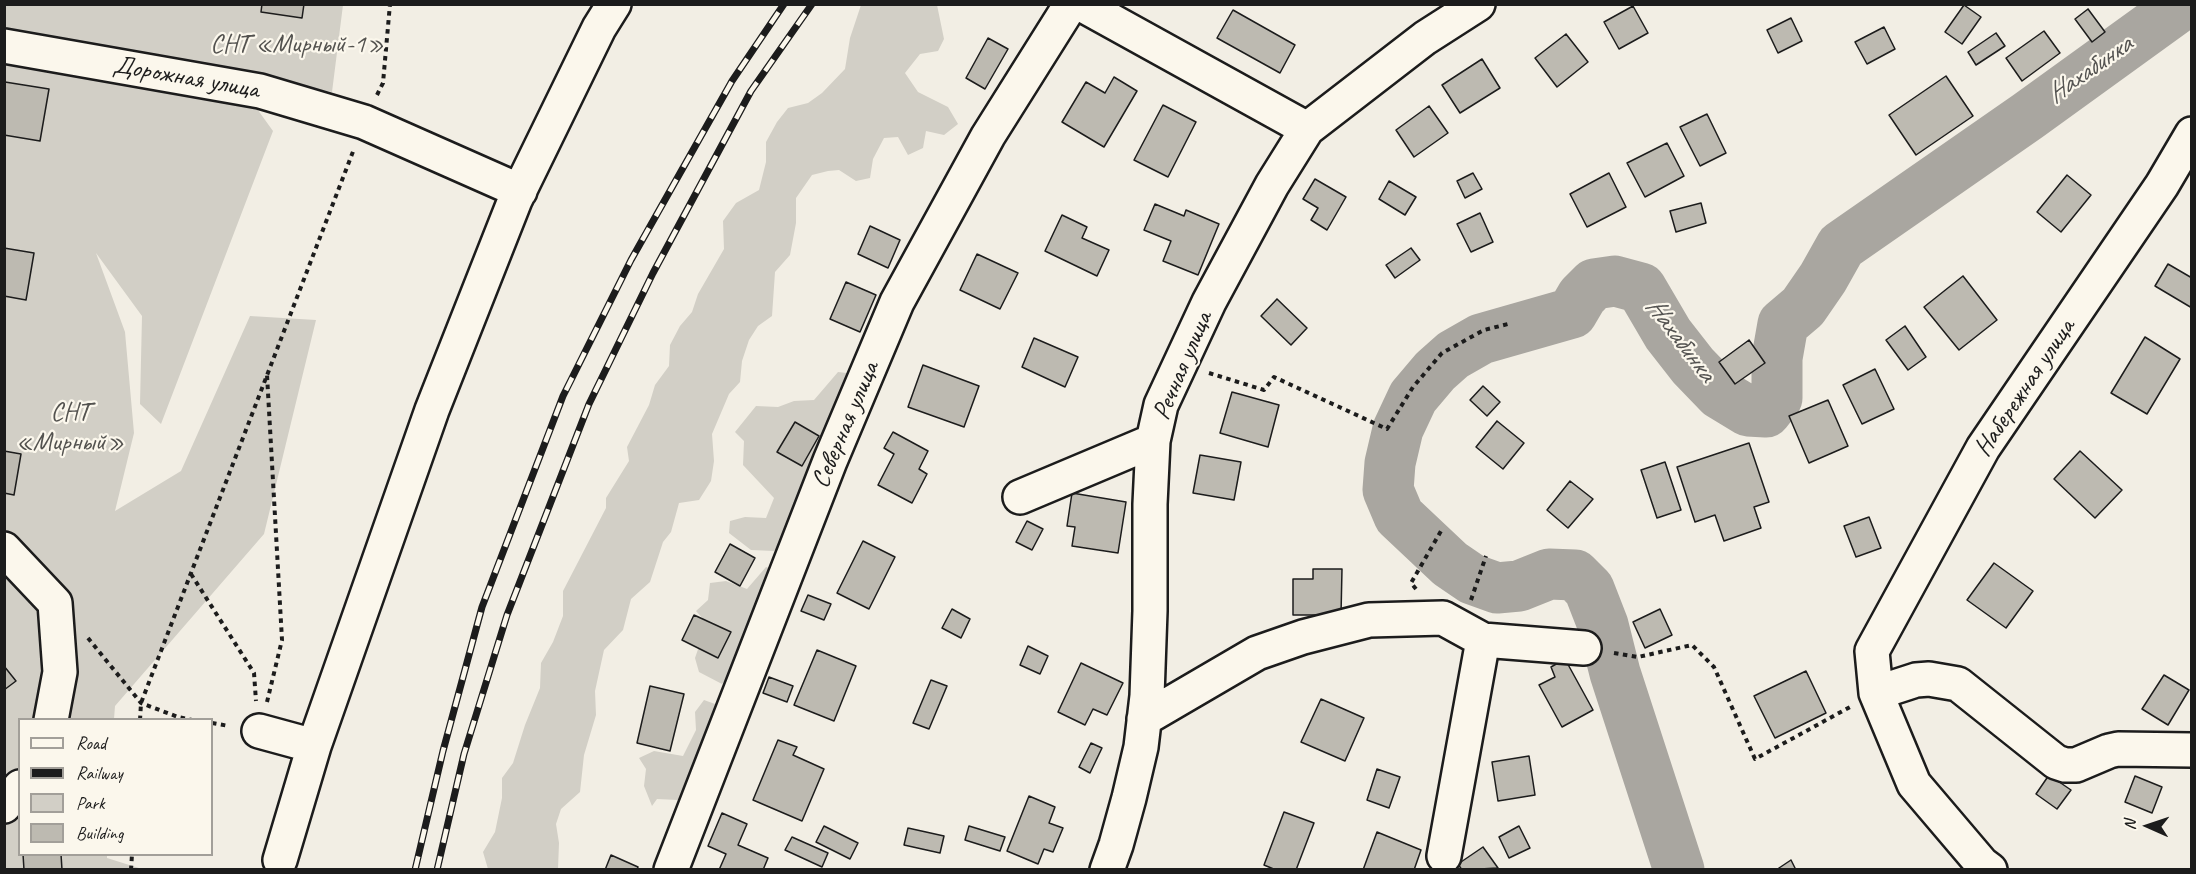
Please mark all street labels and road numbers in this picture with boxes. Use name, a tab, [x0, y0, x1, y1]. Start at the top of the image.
street label: Дорожная улица	[111, 50, 261, 106]
street label: Речная улица	[1146, 307, 1220, 425]
street label: Набережная улица	[1968, 313, 2082, 463]
street label: Северная улица	[805, 357, 887, 493]

